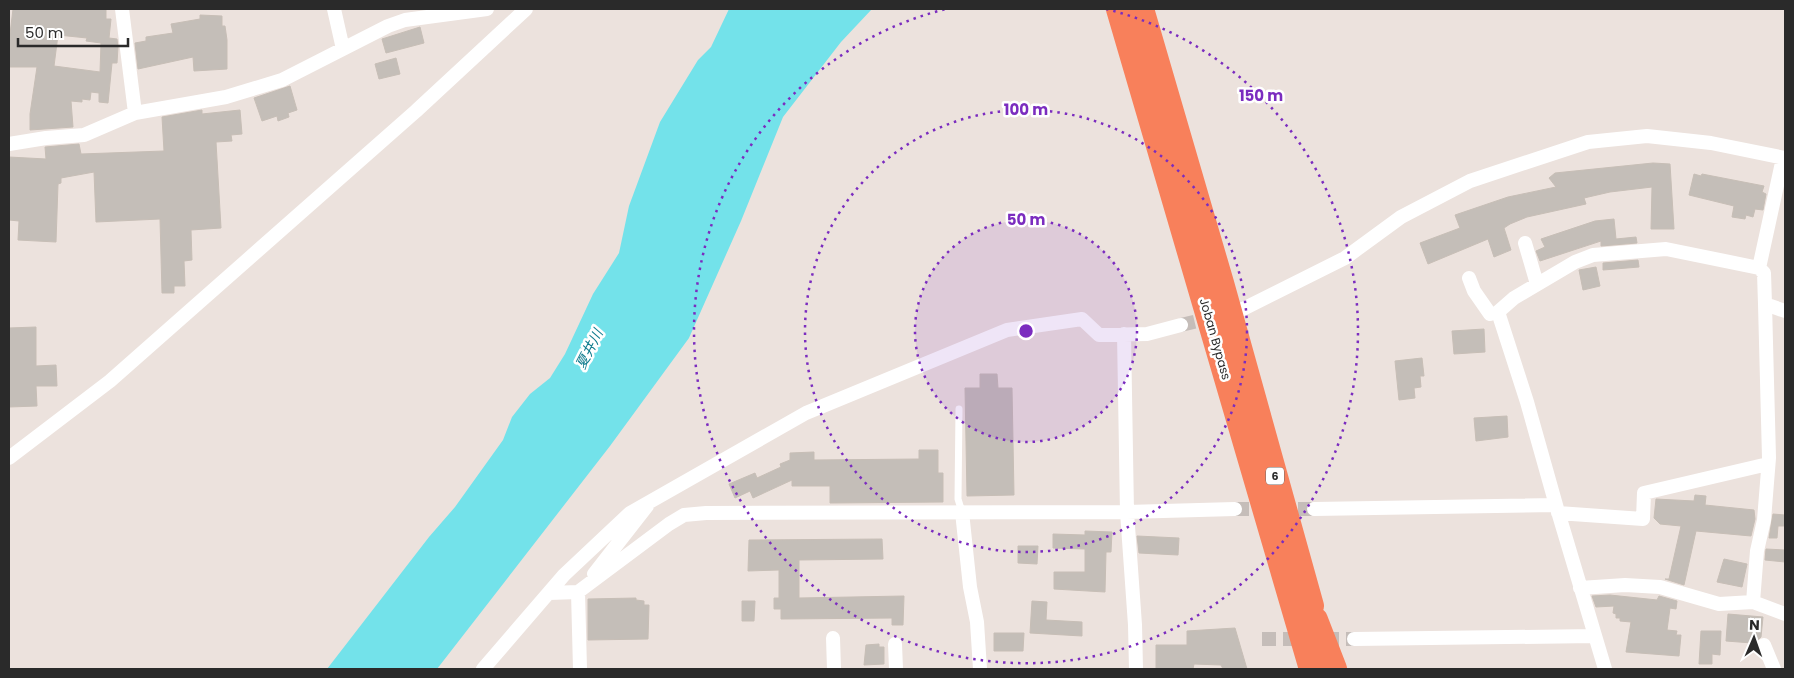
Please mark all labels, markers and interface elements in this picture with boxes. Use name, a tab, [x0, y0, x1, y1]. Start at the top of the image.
scale bar	[18, 15, 128, 47]
text: 50 m	[25, 22, 63, 43]
text: 150 m	[1239, 85, 1283, 106]
text: 100 m	[1004, 99, 1048, 120]
text: 50 m	[1007, 209, 1045, 230]
street label: Joban Bypass	[1196, 296, 1235, 382]
centre of rings	[1017, 322, 1035, 340]
water label: 夏井川	[571, 324, 608, 372]
road number: 6	[1266, 468, 1284, 484]
north arrow	[1729, 613, 1779, 663]
text: N	[1749, 615, 1760, 635]

